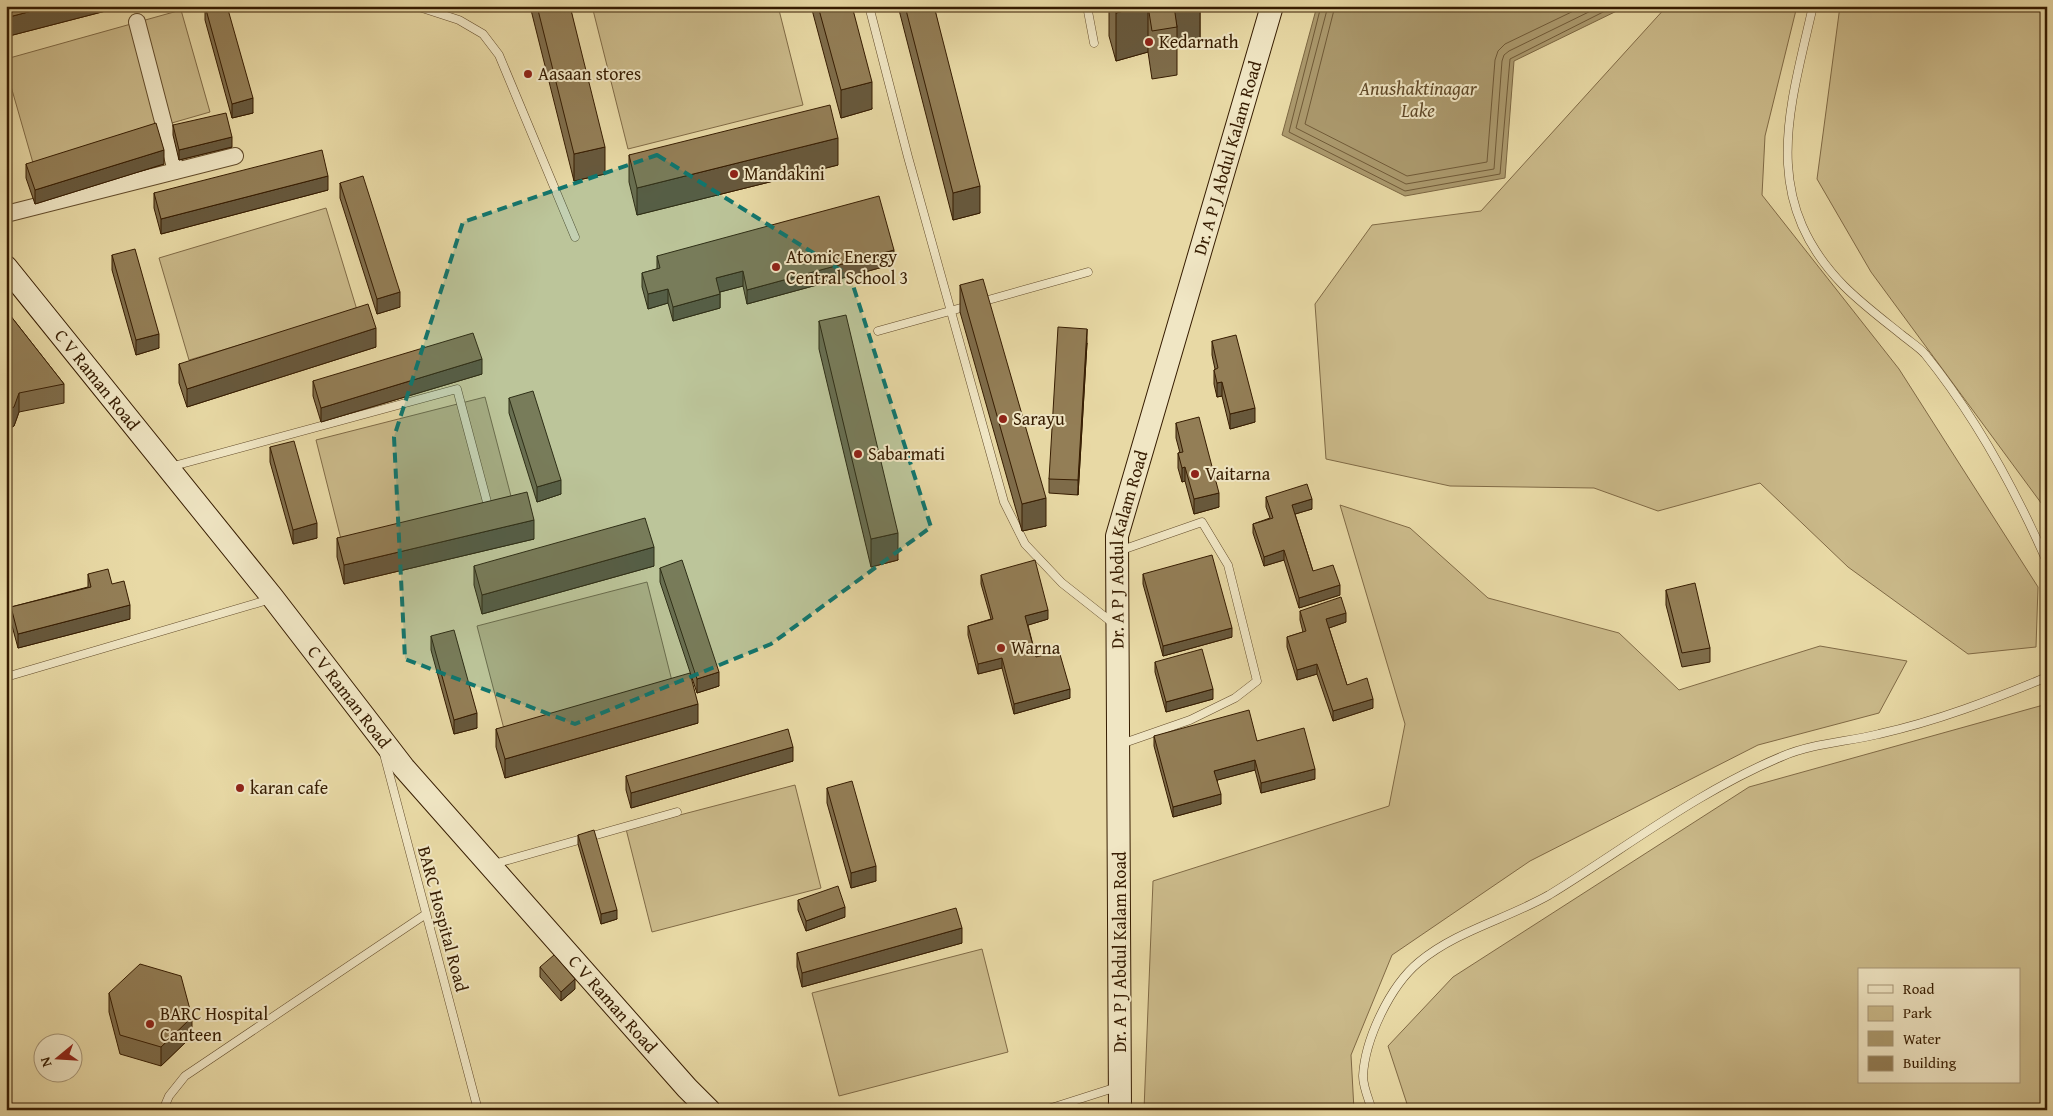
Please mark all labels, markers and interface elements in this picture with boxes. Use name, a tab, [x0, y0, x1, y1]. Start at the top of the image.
place label: Kedarnath	[1159, 28, 1239, 55]
marker: Kedarnath	[1143, 36, 1155, 48]
street label: Dr. A P J Abdul Kalam Road	[1186, 57, 1268, 258]
place label: Aasaan stores	[538, 60, 641, 87]
marker: Aasaan stores	[522, 68, 534, 80]
water label: Anushaktinagar Lake	[1358, 74, 1478, 124]
place label: Mandakini	[744, 160, 825, 187]
marker: Mandakini	[728, 168, 740, 180]
place label: Atomic Energy Central School 3	[786, 243, 908, 291]
marker: Atomic Energy Central School 3	[770, 261, 782, 273]
street label: C V Raman Road	[48, 323, 147, 436]
place label: Sarayu	[1013, 405, 1065, 432]
marker: Sarayu	[997, 413, 1009, 425]
place label: Sabarmati	[868, 440, 945, 467]
street label: Dr. A P J Abdul Kalam Road	[1103, 447, 1154, 649]
marker: Sabarmati	[852, 448, 864, 460]
place label: Vaitarna	[1205, 460, 1271, 487]
marker: Vaitarna	[1189, 468, 1201, 480]
place label: Warna	[1011, 634, 1061, 661]
street label: C V Raman Road	[301, 639, 398, 754]
marker: Warna	[995, 642, 1007, 654]
place label: karan cafe	[250, 774, 328, 801]
marker: karan cafe	[234, 782, 246, 794]
street label: BARC Hospital Road	[411, 843, 476, 995]
street label: Dr. A P J Abdul Kalam Road	[1106, 851, 1133, 1053]
street label: C V Raman Road	[562, 949, 664, 1059]
legend	[1858, 968, 2020, 1084]
text: Road	[1903, 978, 1934, 999]
place label: BARC Hospital Canteen	[160, 1000, 268, 1048]
text: Park	[1903, 1002, 1932, 1023]
marker: BARC Hospital Canteen	[144, 1018, 156, 1030]
text: Water	[1903, 1028, 1941, 1049]
north arrow	[32, 1034, 82, 1084]
text: Building	[1903, 1052, 1957, 1073]
text: N	[34, 1054, 57, 1070]

